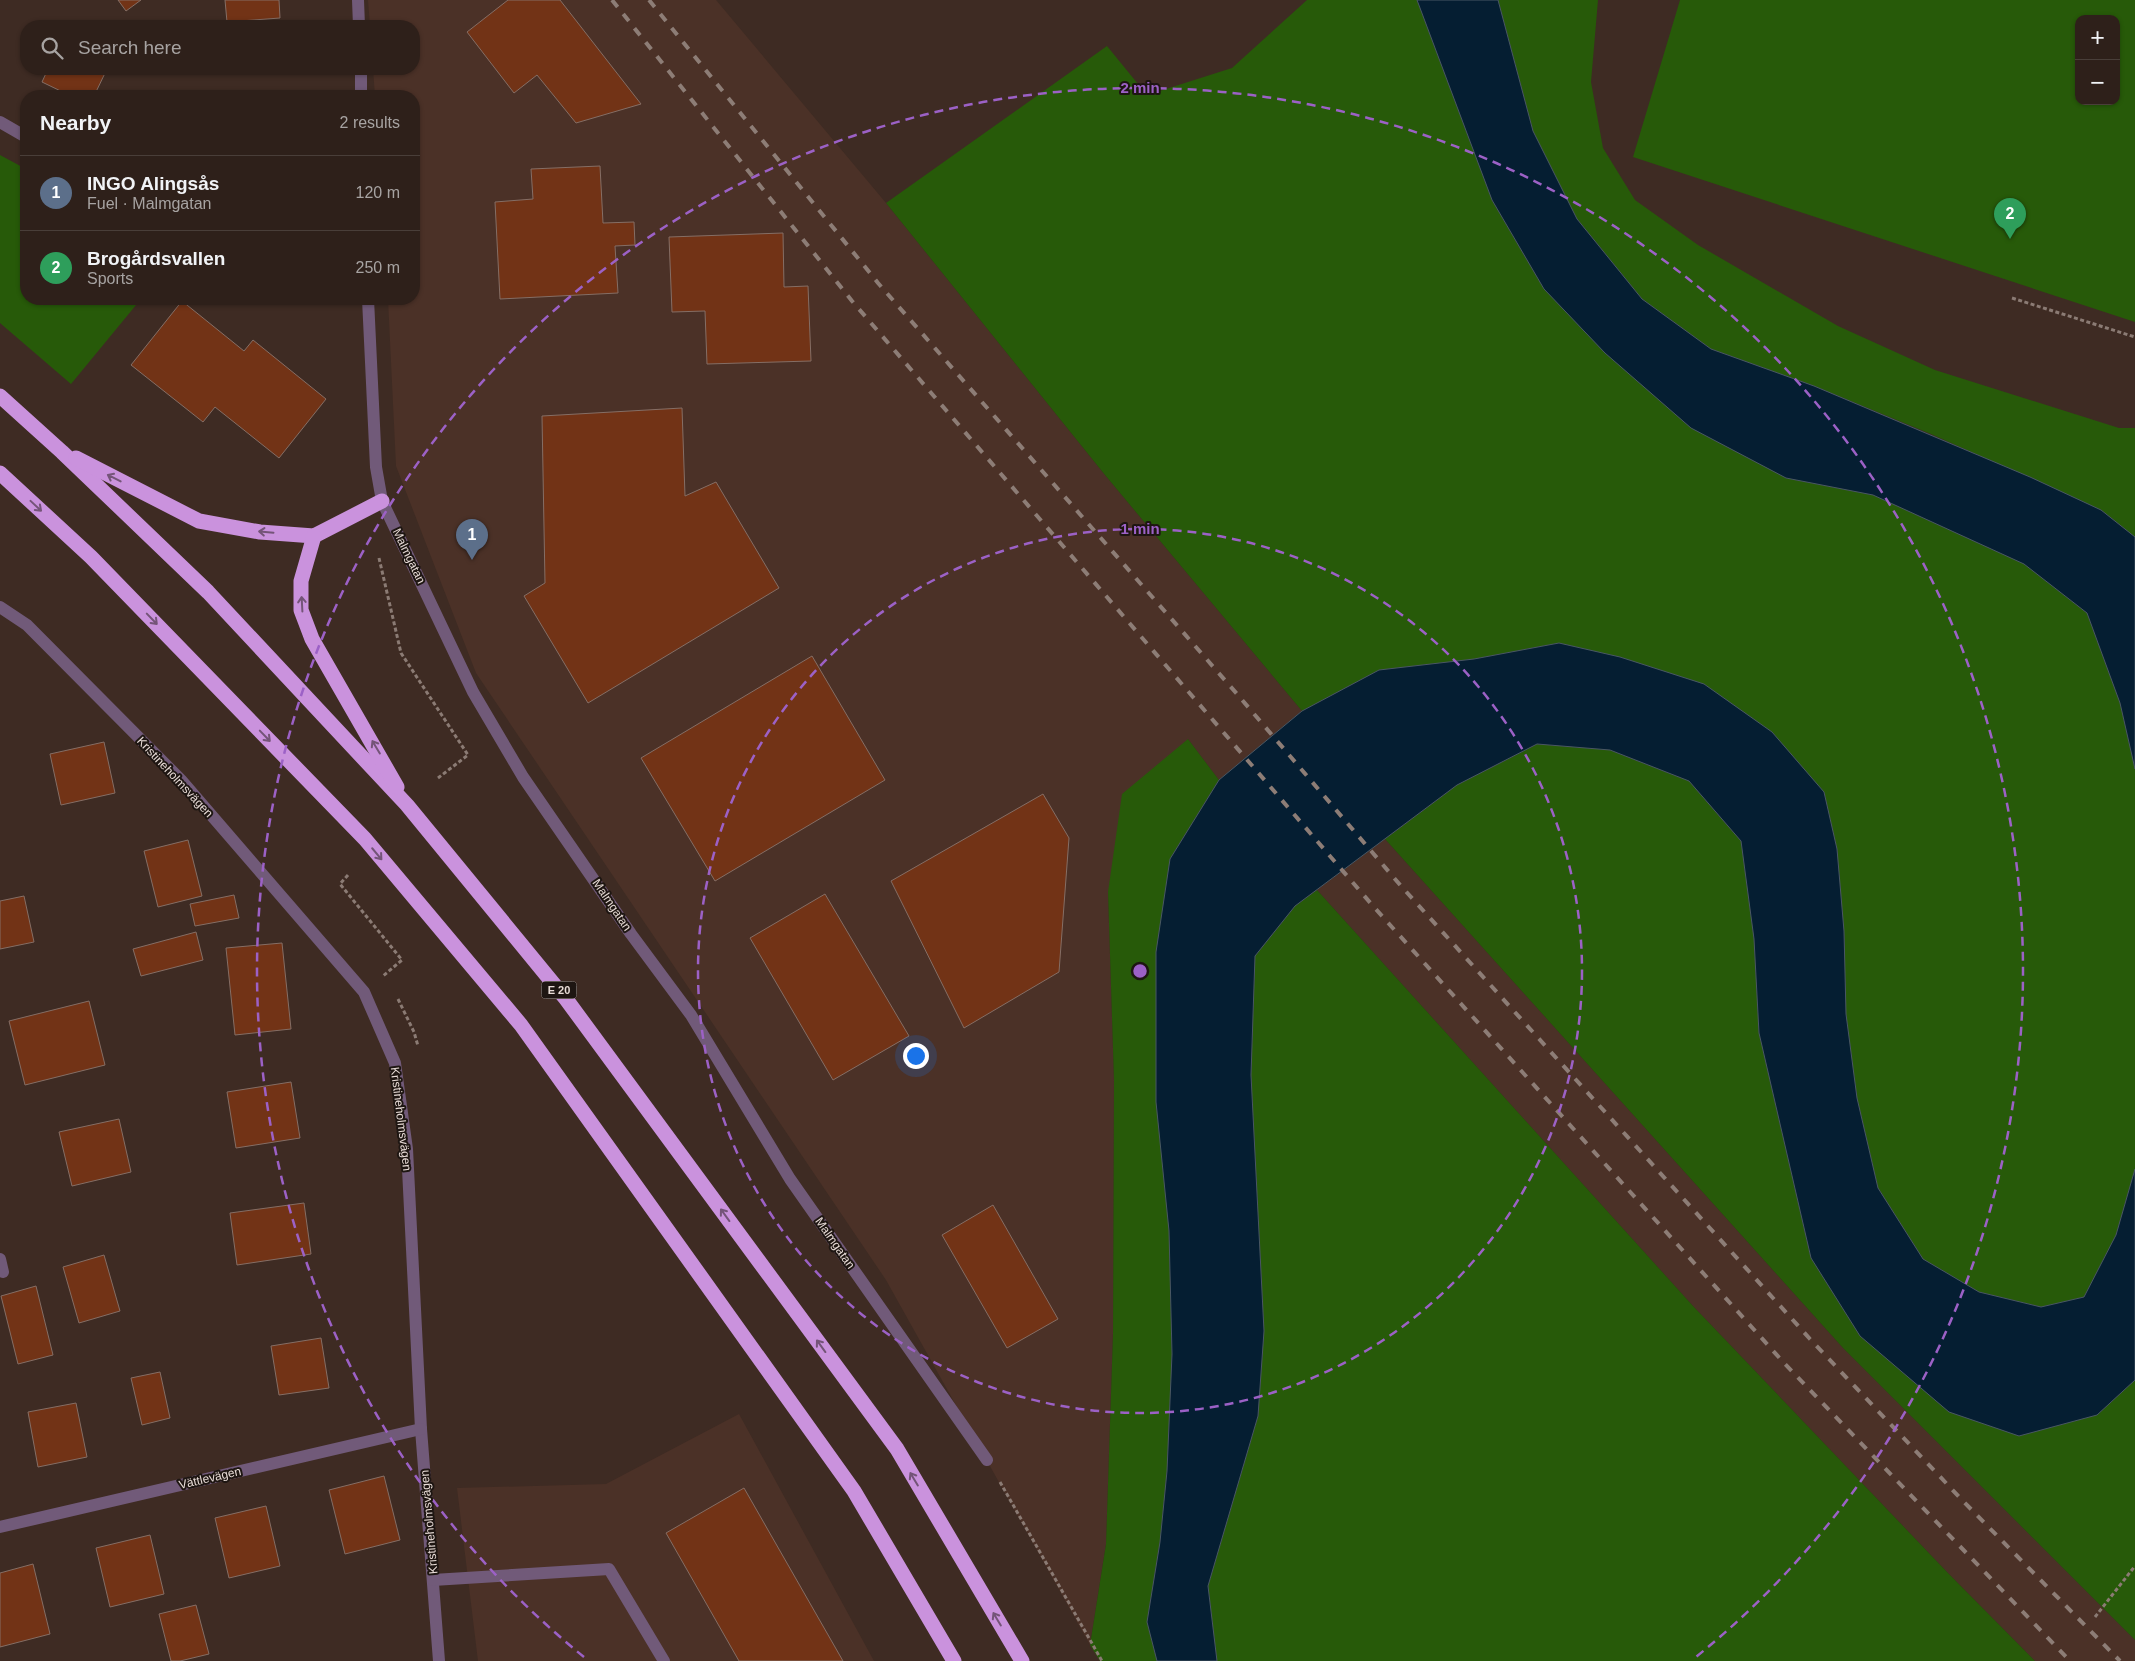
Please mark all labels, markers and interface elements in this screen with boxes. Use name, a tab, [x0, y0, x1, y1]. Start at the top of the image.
map controls	[2075, 15, 2120, 105]
button: +	[2075, 15, 2120, 60]
search box	[20, 20, 420, 75]
icon: search	[38, 34, 66, 62]
text: Search here	[78, 37, 182, 58]
button: −	[2075, 60, 2120, 105]
text: 2 min	[1120, 79, 1160, 96]
text: Nearby	[40, 111, 111, 134]
text: 2 results	[340, 114, 400, 131]
text: INGO Alingsås	[87, 173, 219, 194]
text: 1	[52, 184, 60, 201]
text: 120 m	[356, 184, 400, 201]
text: Fuel · Malmgatan	[87, 195, 212, 212]
pin: 2	[1994, 198, 2026, 239]
text: Brogårdsvallen	[87, 248, 225, 269]
text: 2	[52, 259, 60, 276]
text: 250 m	[356, 259, 400, 276]
text: Sports	[87, 270, 133, 287]
one-way arrow	[107, 473, 122, 483]
one-way arrow	[29, 500, 42, 512]
pin: 1	[456, 519, 488, 560]
text: 1 min	[1120, 520, 1160, 537]
street label: Malmgatan	[390, 526, 428, 586]
one-way arrow	[258, 527, 274, 537]
one-way arrow	[297, 596, 306, 612]
one-way arrow	[146, 613, 158, 626]
one-way arrow	[259, 730, 271, 742]
street label: Kristineholmsvägen	[134, 734, 216, 820]
one-way arrow	[370, 741, 380, 755]
one-way arrow	[372, 847, 383, 860]
street label: Malmgatan	[590, 876, 634, 934]
centre of rings	[1131, 962, 1149, 980]
road number: E 20	[542, 982, 576, 998]
your location	[903, 1043, 929, 1069]
street label: Kristineholmsvägen	[388, 1066, 414, 1172]
one-way arrow	[720, 1208, 730, 1222]
street label: Malmgatan	[812, 1215, 858, 1271]
one-way arrow	[816, 1339, 826, 1353]
street label: Vättlevägen	[178, 1464, 242, 1492]
street label: Kristineholmsvägen	[417, 1469, 441, 1575]
one-way arrow	[909, 1473, 919, 1487]
one-way arrow	[991, 1612, 1001, 1627]

